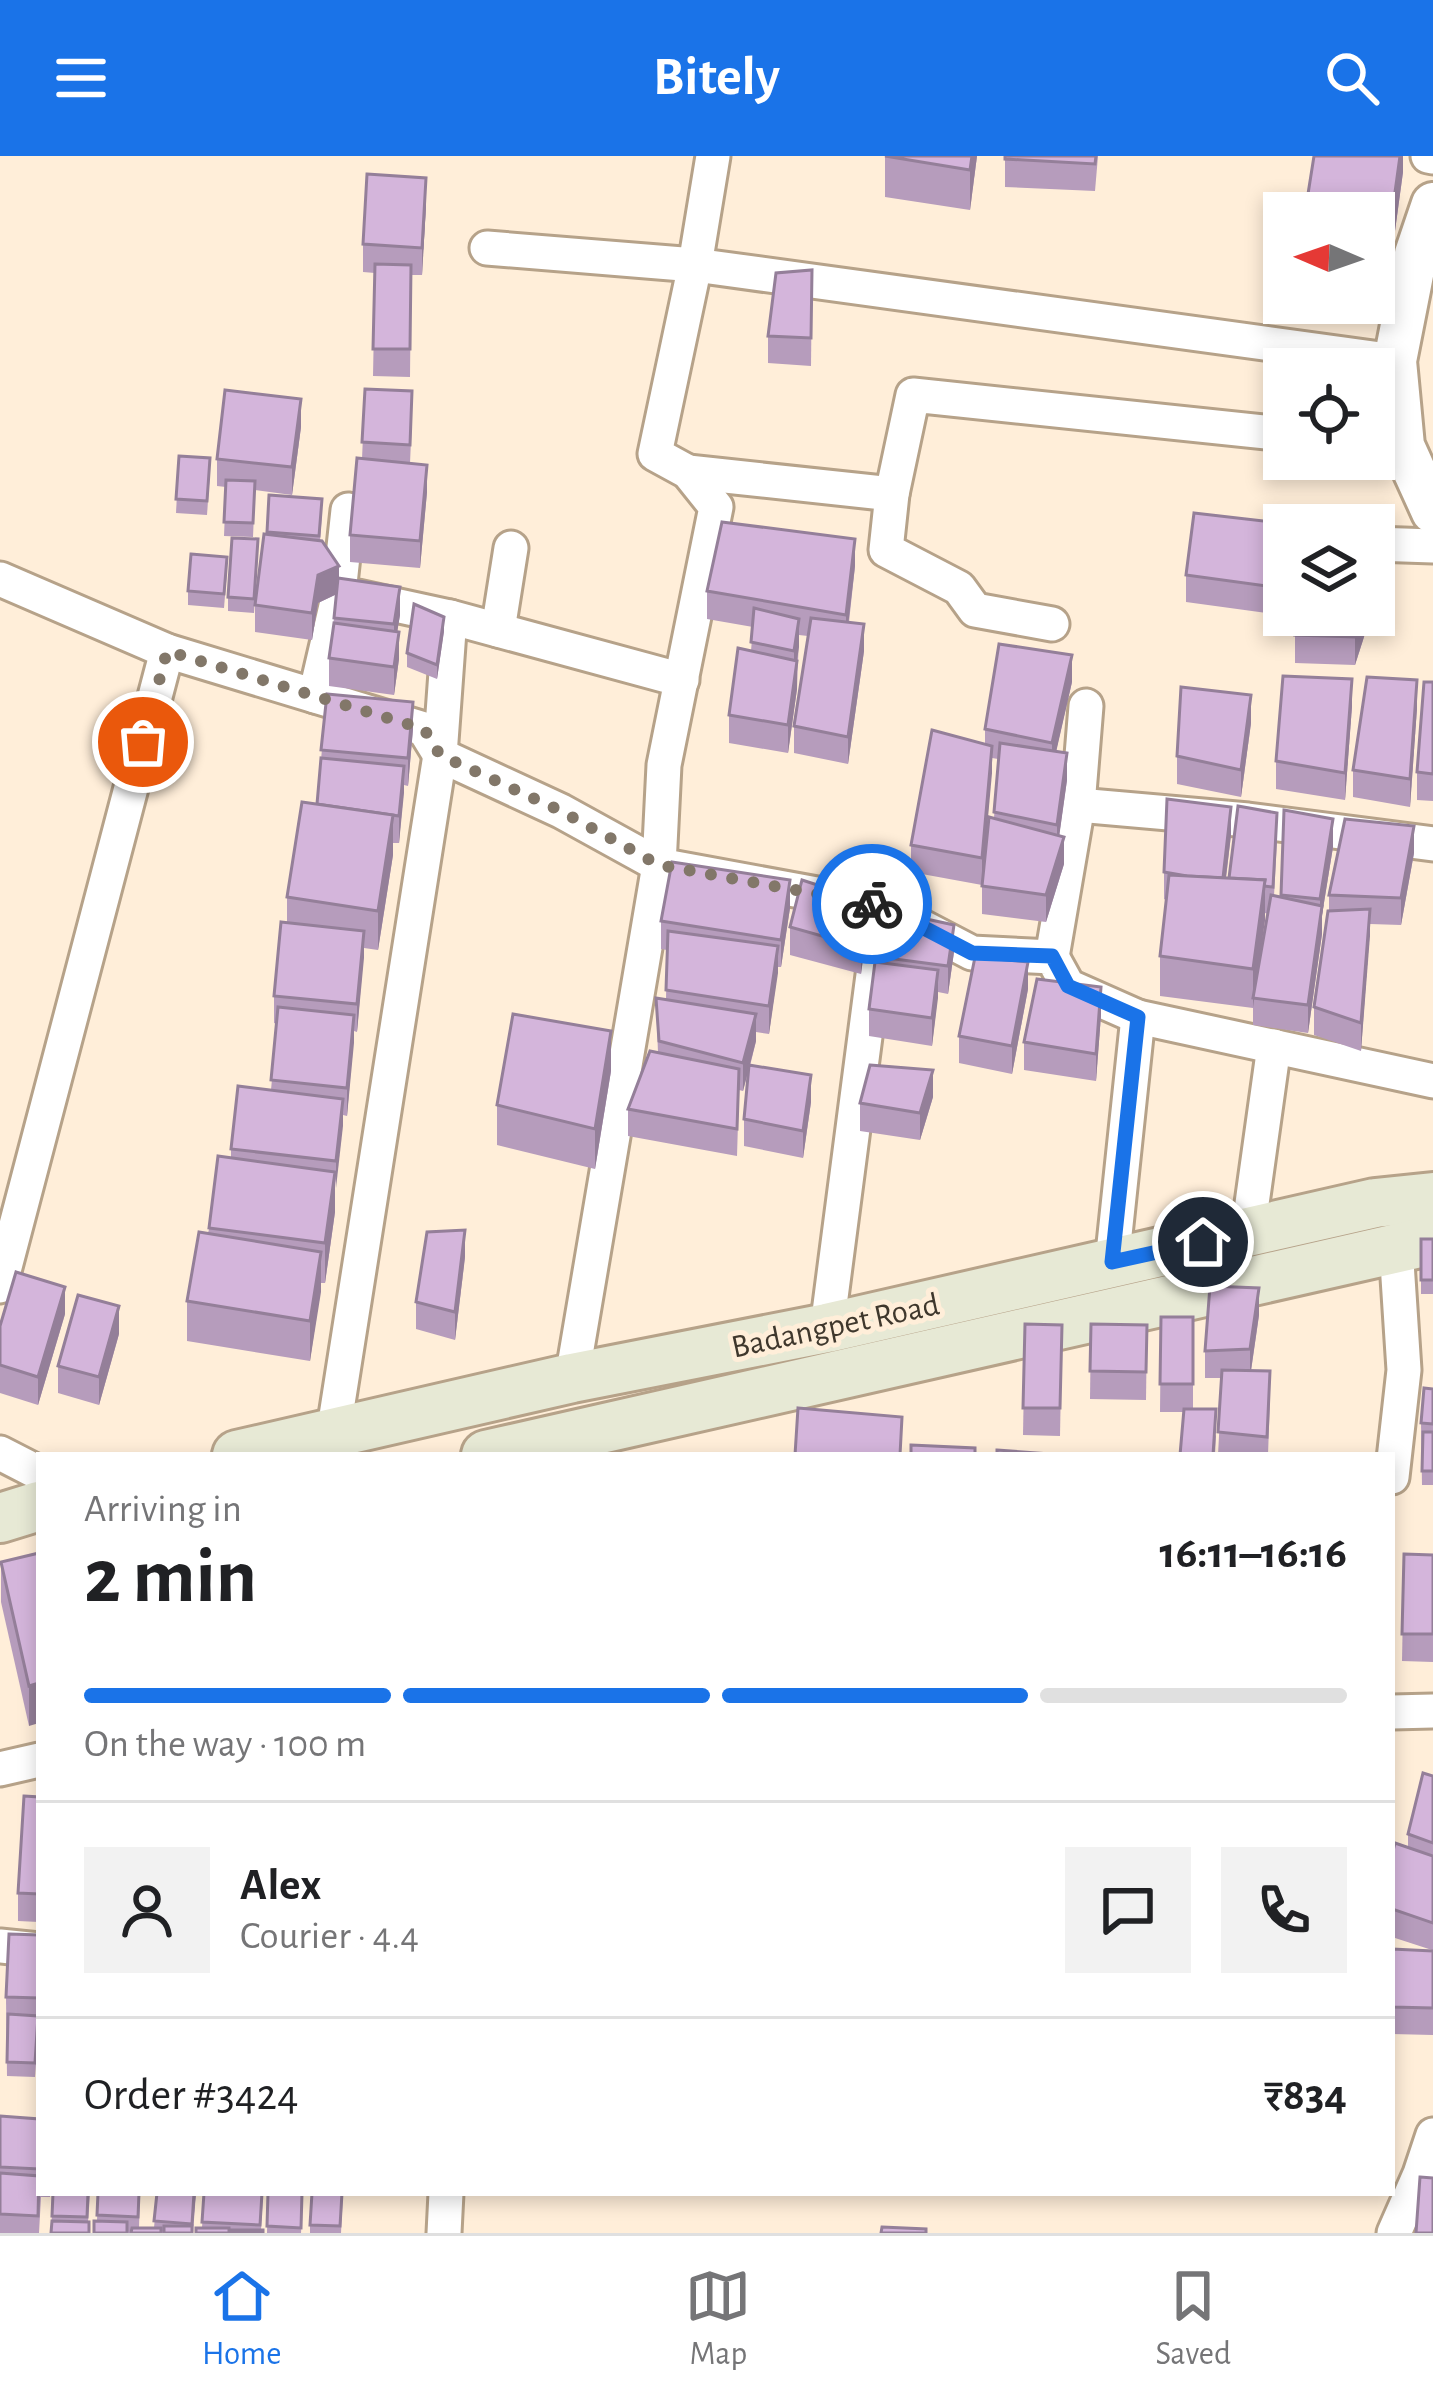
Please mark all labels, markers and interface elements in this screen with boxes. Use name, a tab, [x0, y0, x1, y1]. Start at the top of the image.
icon: menu	[48, 45, 114, 111]
icon: search	[1319, 45, 1385, 111]
text: Bitely	[653, 51, 780, 105]
north arrow	[1263, 192, 1395, 324]
map controls	[1263, 192, 1395, 636]
button: locate	[1263, 348, 1395, 480]
button: layers	[1263, 504, 1395, 636]
pin	[92, 691, 194, 793]
icon: bag	[110, 709, 176, 775]
courier	[812, 844, 932, 964]
icon: bike	[839, 871, 905, 937]
pin	[1152, 1191, 1254, 1293]
icon: home	[1170, 1209, 1236, 1275]
street label: Badangpet Road	[729, 1288, 942, 1365]
text: Arriving in	[84, 1490, 242, 1529]
text: 16:11–16:16	[1159, 1531, 1347, 1576]
text: 2 min	[84, 1539, 257, 1617]
text: On the way · 100 m	[84, 1725, 366, 1764]
button: person	[84, 1847, 210, 1973]
button: chat	[1065, 1847, 1191, 1973]
button: phone	[1221, 1847, 1347, 1973]
text: Alex	[240, 1863, 321, 1908]
text: Courier · 4.4	[240, 1917, 419, 1956]
text: Order #3424	[84, 2073, 299, 2118]
text: ₹834	[1264, 2073, 1347, 2118]
tab: Home	[202, 2263, 281, 2375]
tab: Map	[685, 2263, 751, 2375]
tab: Saved	[1155, 2263, 1231, 2375]

